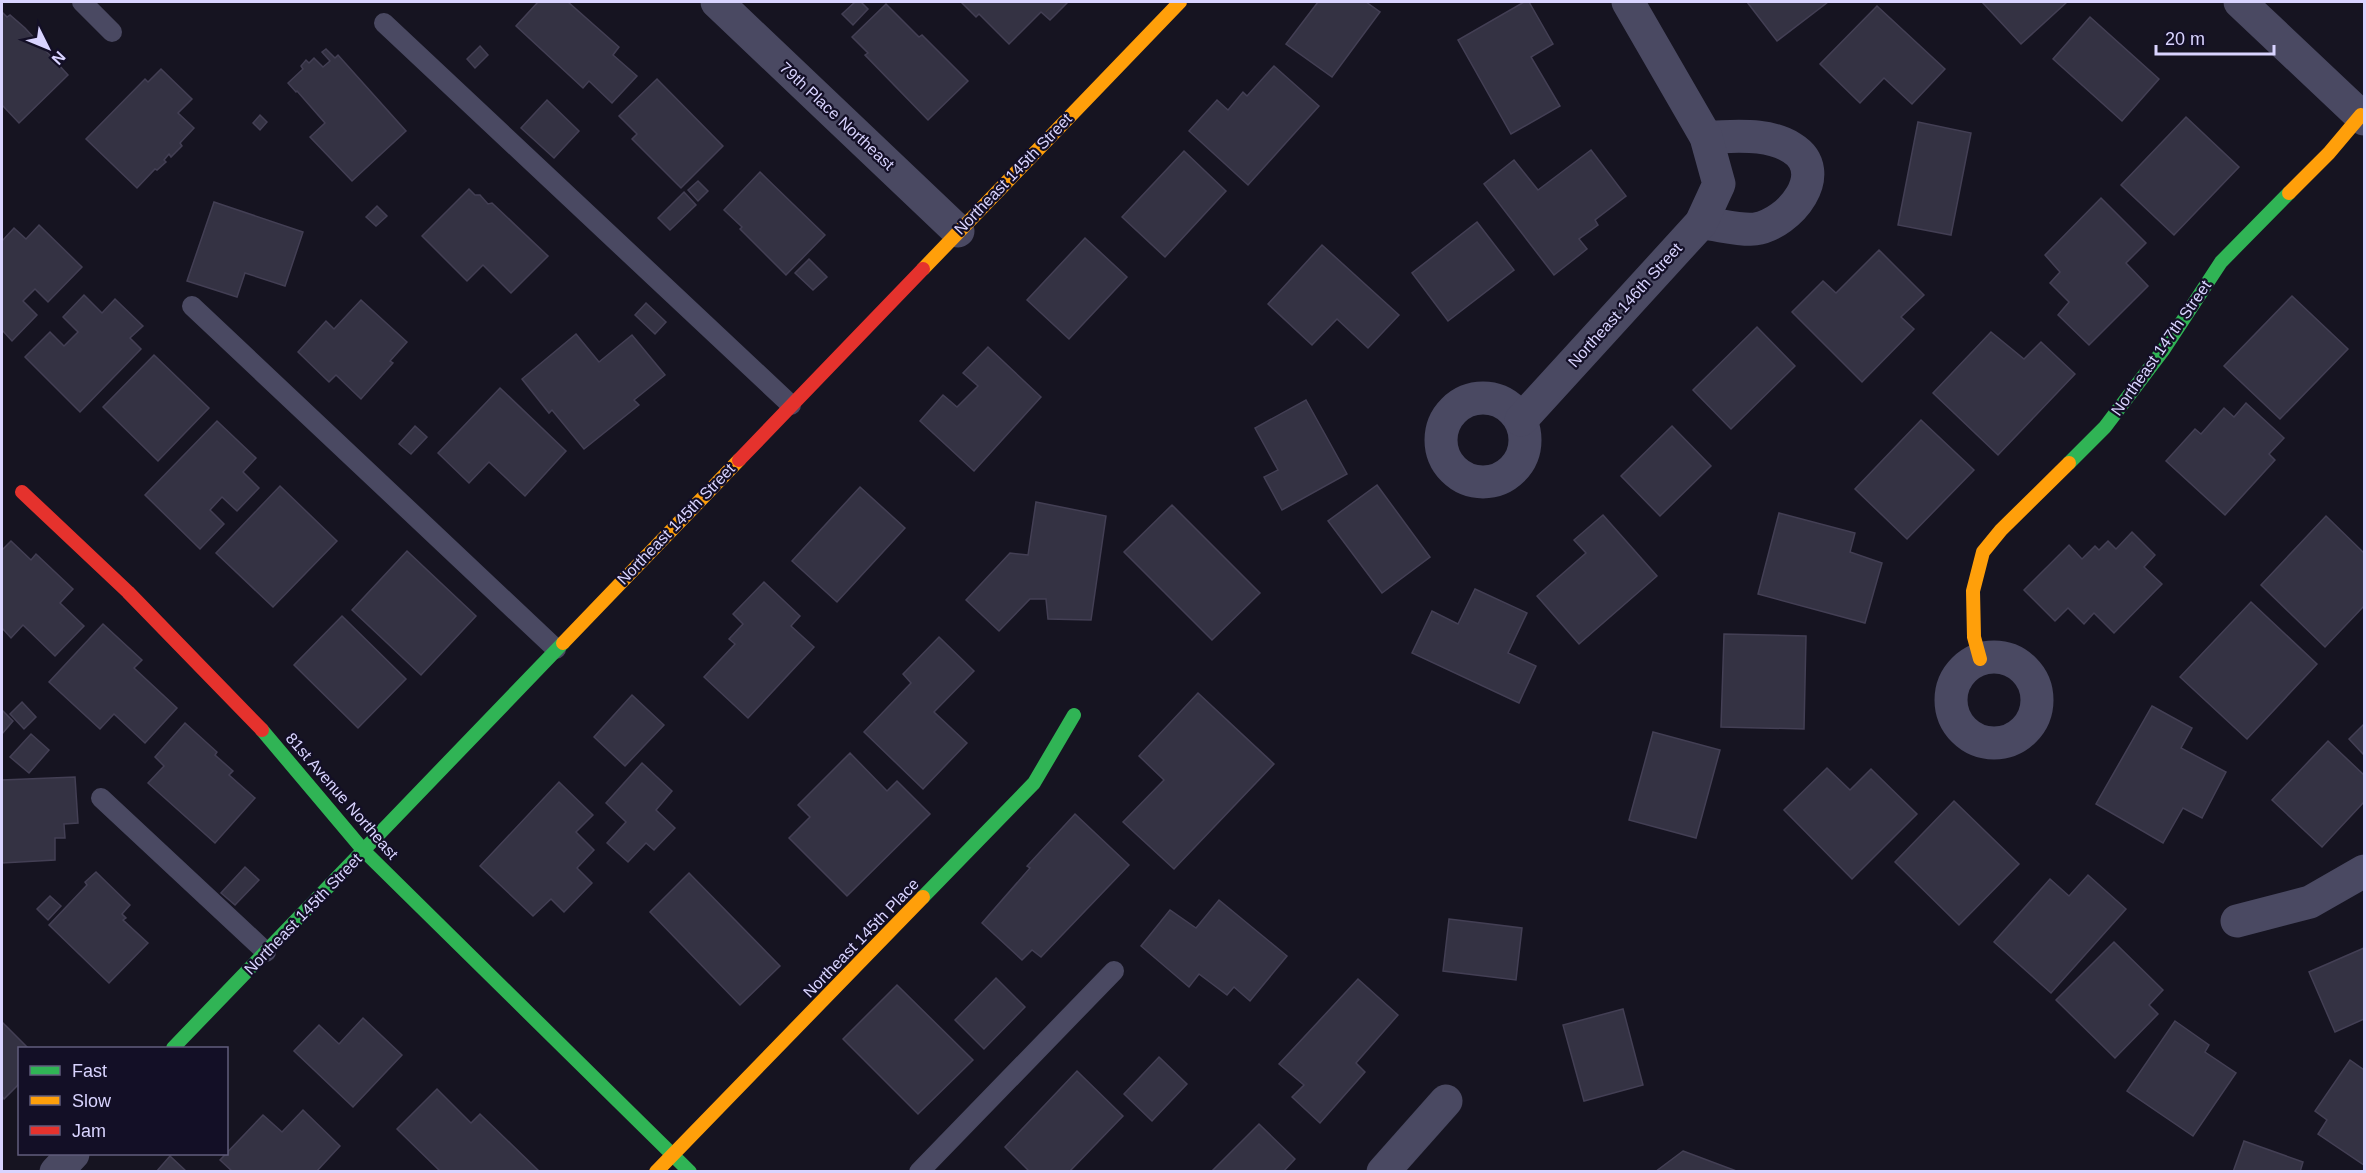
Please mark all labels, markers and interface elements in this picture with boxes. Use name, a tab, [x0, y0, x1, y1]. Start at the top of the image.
north arrow	[18, 18, 78, 78]
scale bar	[2156, 18, 2274, 56]
text: 20 m	[2165, 29, 2205, 49]
text: N	[48, 48, 69, 68]
street label: 79th Place Northeast	[777, 59, 898, 174]
street label: Northeast 145th Street	[951, 110, 1075, 238]
street label: Northeast 146th Street	[1565, 239, 1686, 371]
street label: Northeast 147th Street	[2108, 277, 2214, 419]
street label: Northeast 145th Street	[614, 460, 738, 588]
street label: 81st Avenue Northeast	[283, 729, 402, 863]
street label: Northeast 145th Street	[241, 850, 365, 978]
street label: Northeast 145th Place	[800, 875, 922, 1001]
legend	[18, 1047, 228, 1155]
text: Fast	[72, 1061, 107, 1081]
text: Slow	[72, 1091, 112, 1111]
text: Jam	[72, 1121, 106, 1141]

